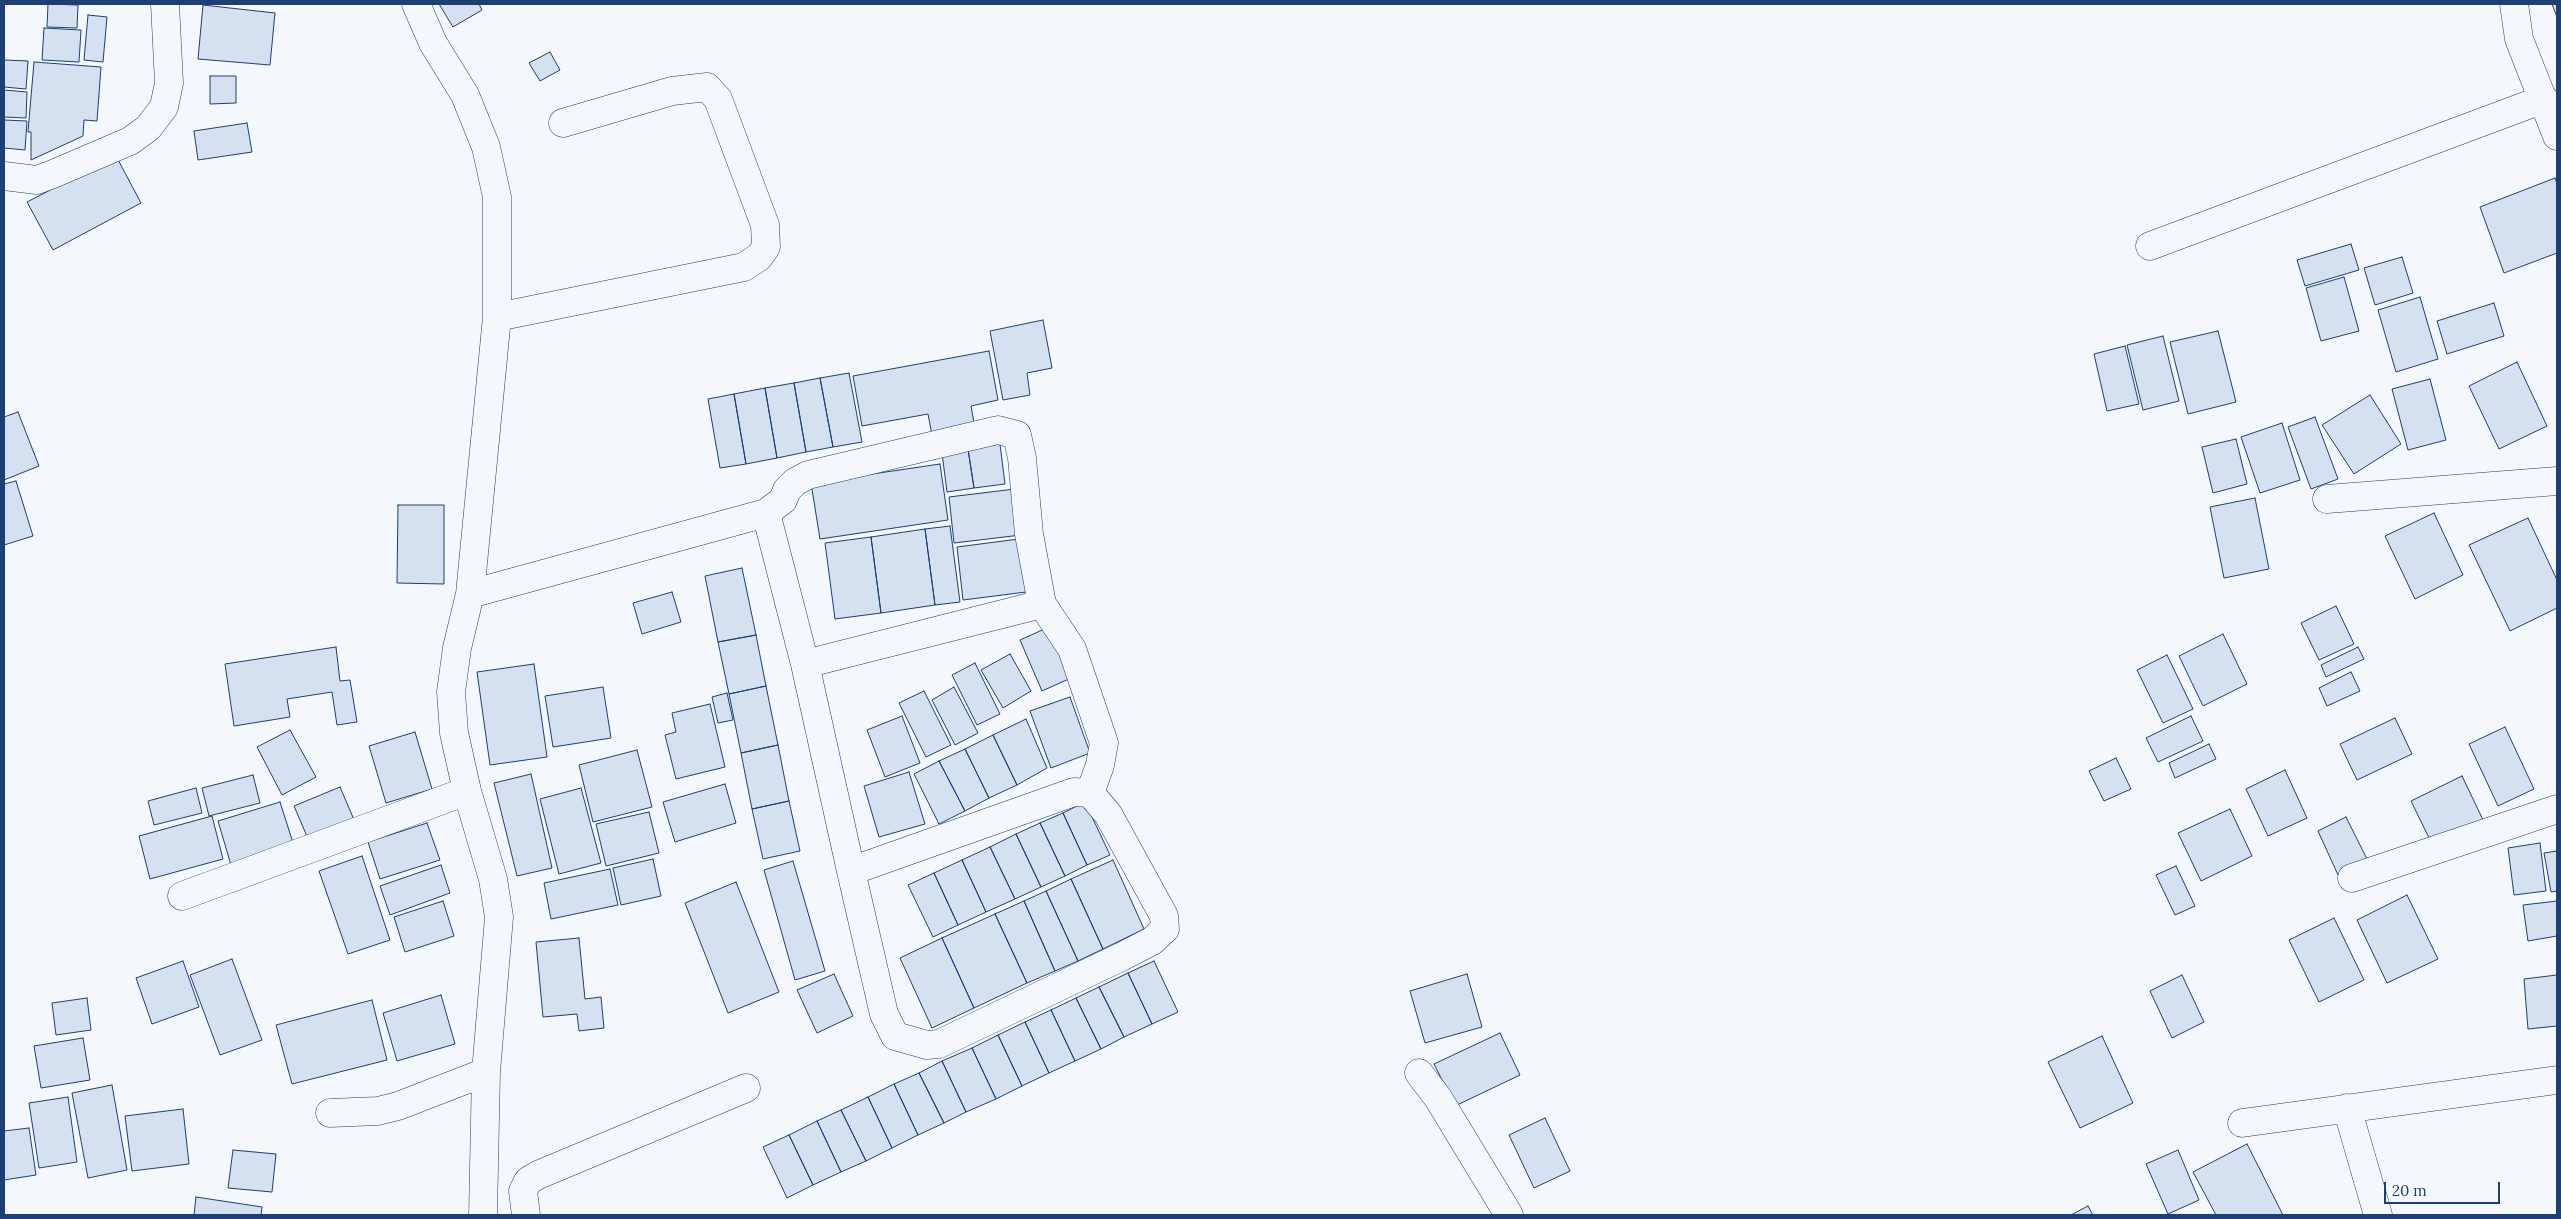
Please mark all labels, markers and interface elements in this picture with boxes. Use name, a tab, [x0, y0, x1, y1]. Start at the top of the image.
scale bar	[2386, 1172, 2502, 1204]
text: 20 m	[2392, 1181, 2427, 1200]

